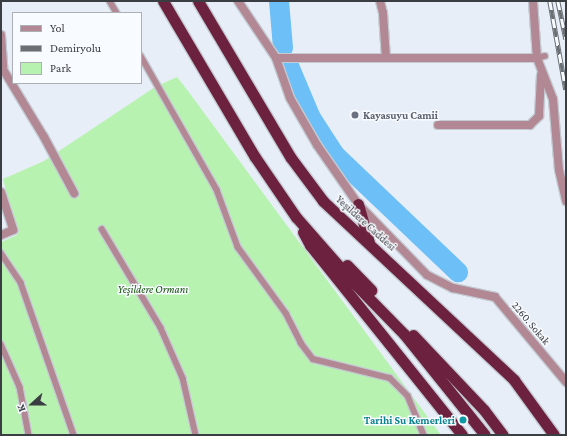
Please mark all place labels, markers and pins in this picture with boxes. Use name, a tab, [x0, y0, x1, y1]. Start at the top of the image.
place label: Kayasuyu Camii	[363, 108, 438, 122]
marker: Kayasuyu Camii	[350, 110, 360, 120]
place label: Tarihi Su Kemerleri	[364, 413, 455, 427]
marker: Tarihi Su Kemerleri	[458, 415, 468, 425]

